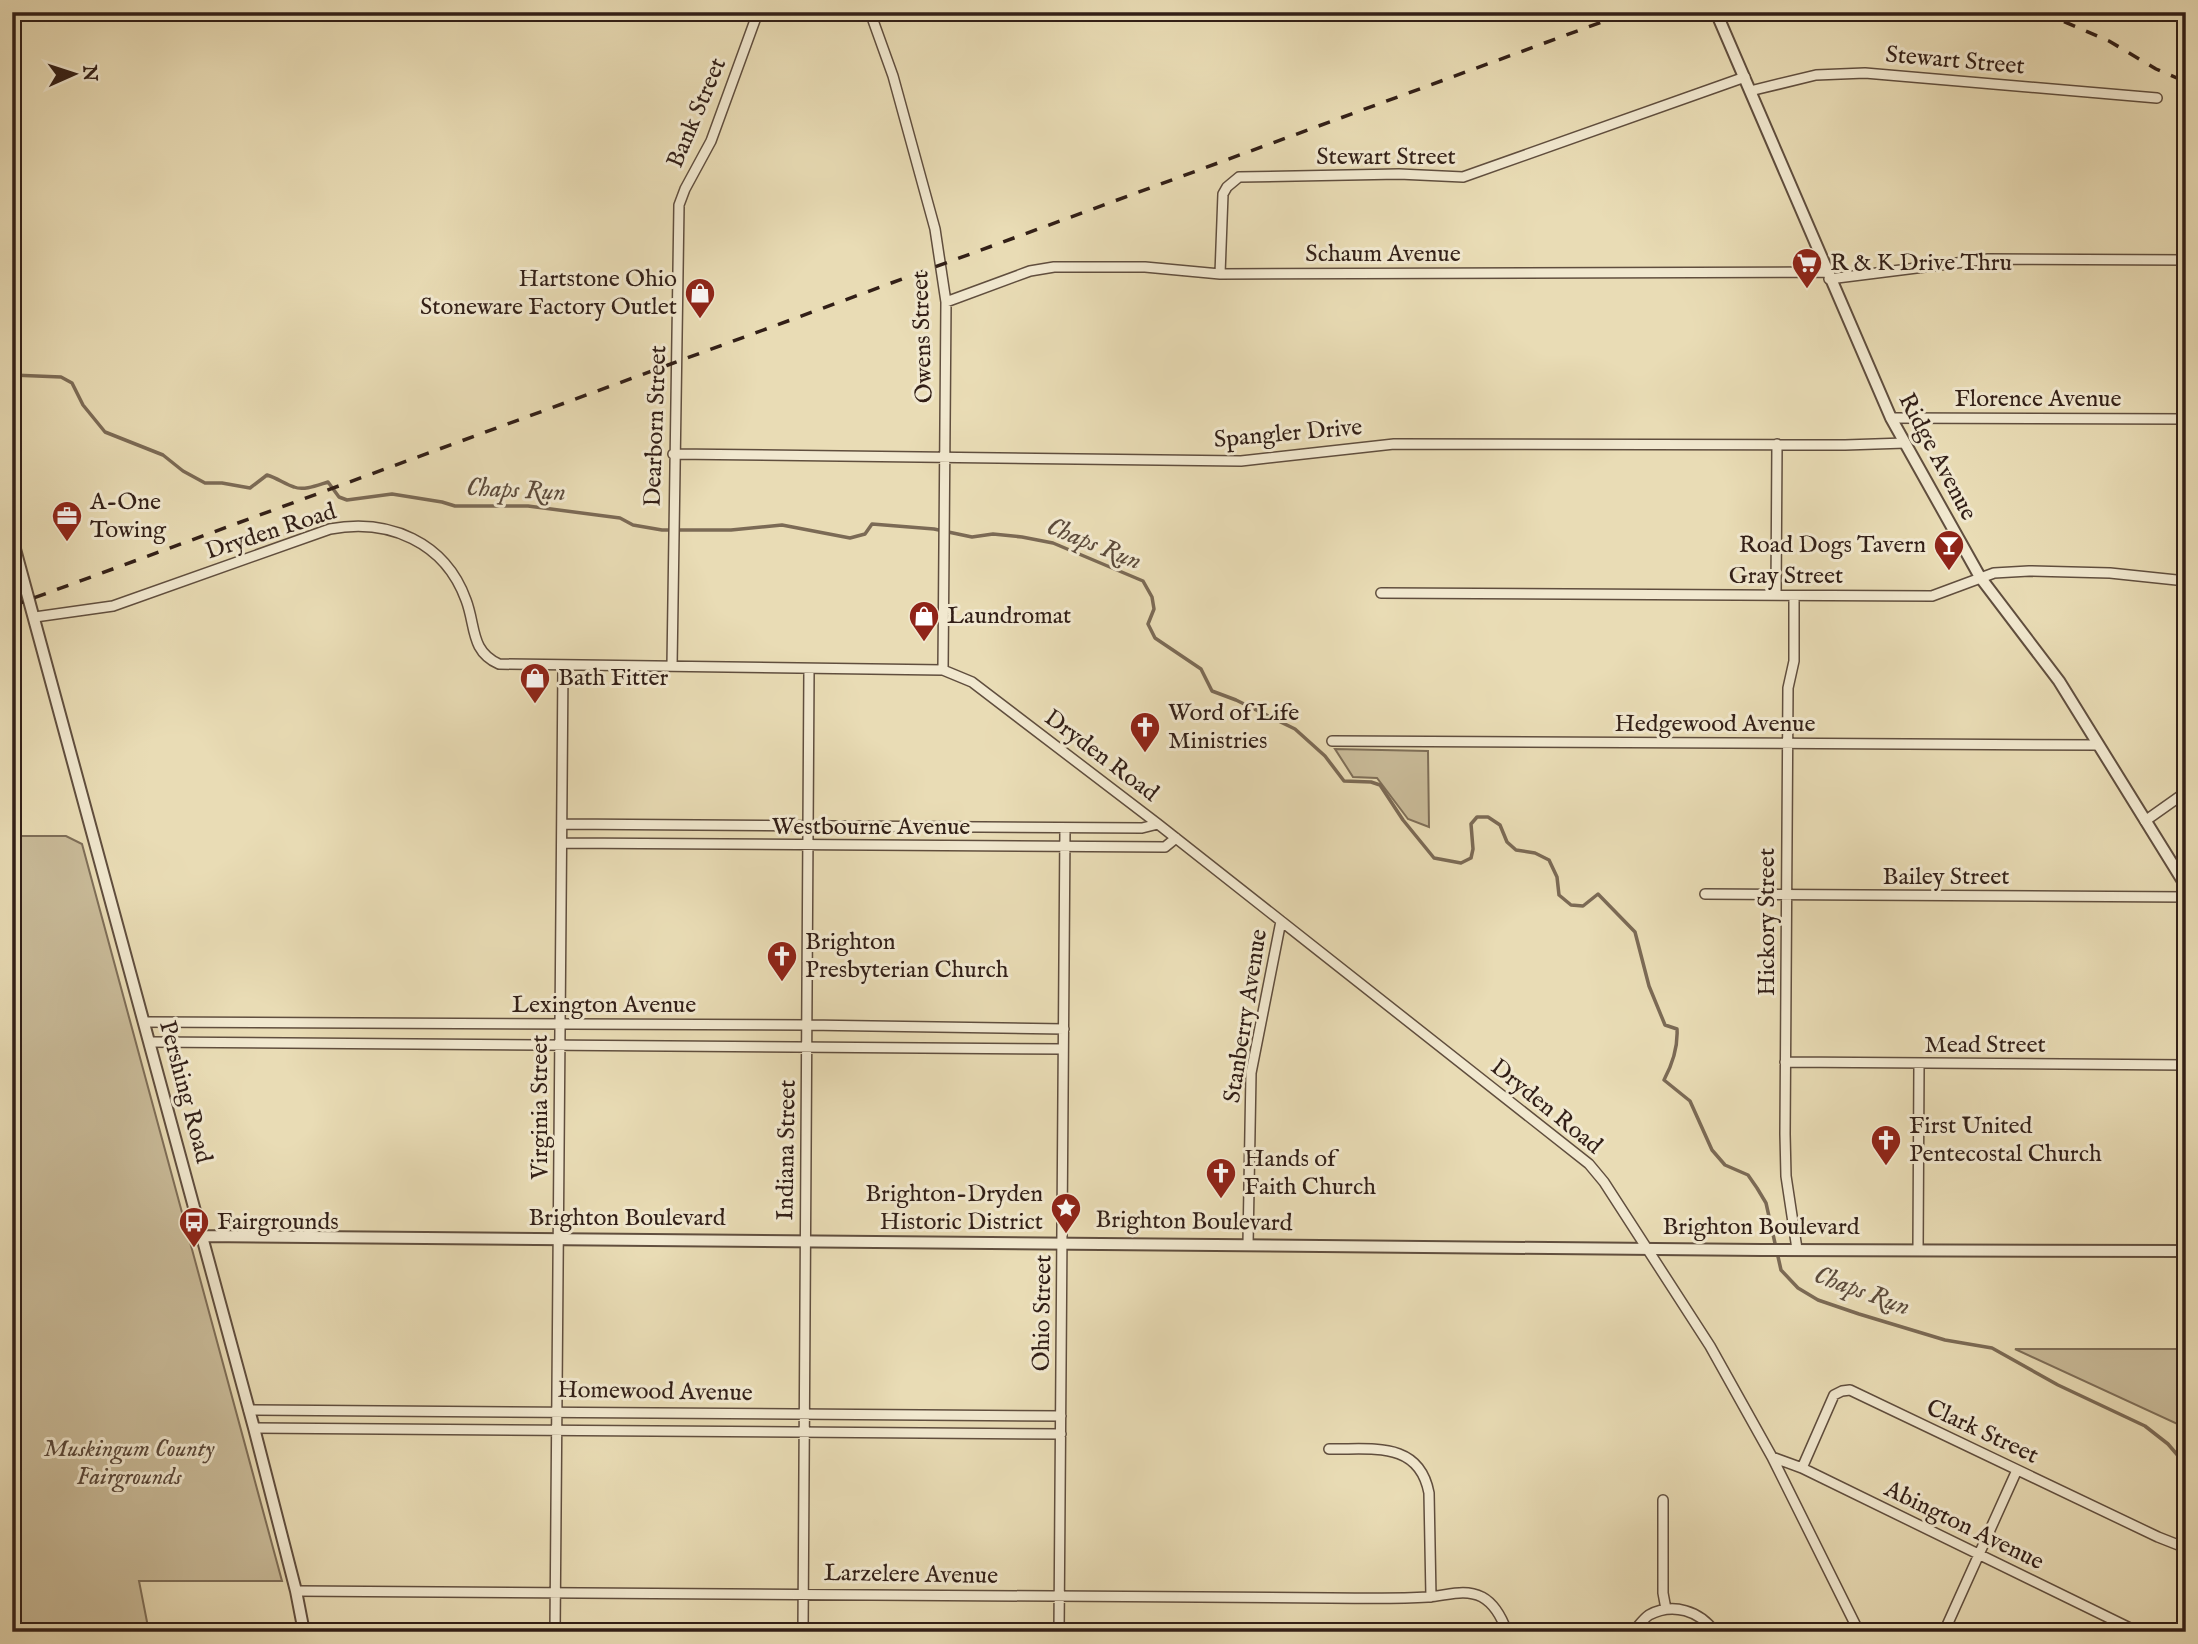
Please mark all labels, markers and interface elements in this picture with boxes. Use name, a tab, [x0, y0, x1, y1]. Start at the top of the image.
north arrow	[38, 38, 108, 108]
street label: Stewart Street	[1884, 39, 2026, 83]
street label: Bank Street	[660, 53, 734, 173]
text: N	[77, 63, 101, 83]
street label: Stewart Street	[1316, 142, 1456, 173]
street label: Schaum Avenue	[1305, 239, 1461, 270]
supermarket icon: R & K Drive Thru	[1790, 246, 1824, 290]
place label: R & K Drive Thru	[1830, 248, 2012, 279]
place label: Hartstone Ohio Stoneware Factory Outlet	[420, 264, 677, 323]
street label: Owens Street	[905, 270, 941, 404]
shop icon: Hartstone Ohio Stoneware Factory Outlet	[683, 276, 717, 320]
street label: Dearborn Street	[638, 345, 674, 507]
street label: Florence Avenue	[1954, 384, 2122, 415]
street label: Ridge Avenue	[1890, 388, 1984, 526]
street label: Spangler Drive	[1212, 412, 1364, 456]
water label: Chaps Run	[465, 471, 567, 509]
place label: A-One Towing	[89, 487, 167, 546]
street label: Dryden Road	[202, 496, 340, 568]
office icon: A-One Towing	[50, 499, 84, 543]
water label: Chaps Run	[1042, 510, 1146, 578]
bar icon: Road Dogs Tavern	[1932, 528, 1966, 572]
place label: Road Dogs Tavern	[1739, 530, 1926, 561]
street label: Gray Street	[1729, 561, 1843, 592]
shop icon: Laundromat	[907, 599, 941, 643]
place label: Laundromat	[947, 601, 1071, 632]
shop icon: Bath Fitter	[518, 661, 552, 705]
place label: Bath Fitter	[558, 663, 669, 694]
place label: Word of Life Ministries	[1168, 698, 1299, 757]
street label: Dryden Road	[1038, 703, 1165, 809]
street label: Hedgewood Avenue	[1615, 709, 1815, 740]
church icon: Word of Life Ministries	[1128, 710, 1162, 754]
street label: Westbourne Avenue	[772, 812, 970, 843]
street label: Hickory Street	[1752, 848, 1783, 996]
street label: Bailey Street	[1883, 862, 2009, 893]
place label: Brighton Presbyterian Church	[805, 927, 1009, 986]
street label: Stanberry Avenue	[1217, 927, 1275, 1105]
church icon: Brighton Presbyterian Church	[765, 939, 799, 983]
street label: Lexington Avenue	[512, 990, 696, 1021]
street label: Pershing Road	[151, 1017, 219, 1167]
street label: Mead Street	[1924, 1030, 2046, 1061]
street label: Virginia Street	[525, 1035, 556, 1180]
street label: Dryden Road	[1484, 1052, 1609, 1162]
street label: Indiana Street	[770, 1079, 804, 1221]
place label: First United Pentecostal Church	[1909, 1111, 2102, 1170]
church icon: First United Pentecostal Church	[1869, 1123, 1903, 1167]
place label: Hands of Faith Church	[1244, 1144, 1376, 1203]
church icon: Hands of Faith Church	[1204, 1156, 1238, 1200]
place label: Brighton-Dryden Historic District	[865, 1179, 1043, 1238]
place icon: Brighton-Dryden Historic District	[1049, 1191, 1083, 1235]
street label: Brighton Boulevard	[528, 1203, 726, 1234]
bus stop icon: Fairgrounds	[177, 1205, 211, 1249]
street label: Brighton Boulevard	[1095, 1205, 1293, 1239]
place label: Fairgrounds	[217, 1207, 339, 1238]
street label: Brighton Boulevard	[1662, 1212, 1860, 1243]
street label: Ohio Street	[1026, 1254, 1060, 1372]
water label: Chaps Run	[1809, 1258, 1915, 1324]
street label: Homewood Avenue	[557, 1375, 753, 1409]
street label: Clark Street	[1921, 1392, 2043, 1472]
park label: Muskingum County Fairgrounds	[44, 1434, 215, 1493]
street label: Abington Avenue	[1878, 1474, 2049, 1578]
street label: Larzelere Avenue	[824, 1558, 998, 1592]

